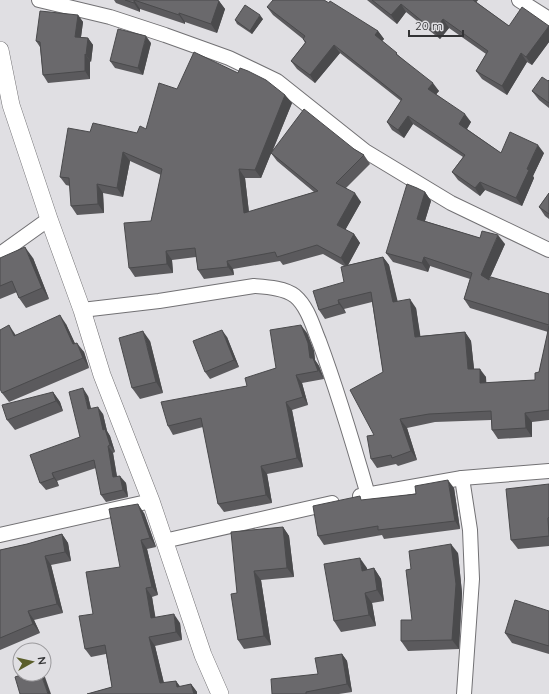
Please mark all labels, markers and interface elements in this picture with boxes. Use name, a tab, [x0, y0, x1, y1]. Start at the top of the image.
scale bar	[409, 12, 463, 38]
text: 20 m	[415, 18, 443, 33]
north arrow	[12, 642, 52, 682]
text: N	[34, 656, 49, 666]

